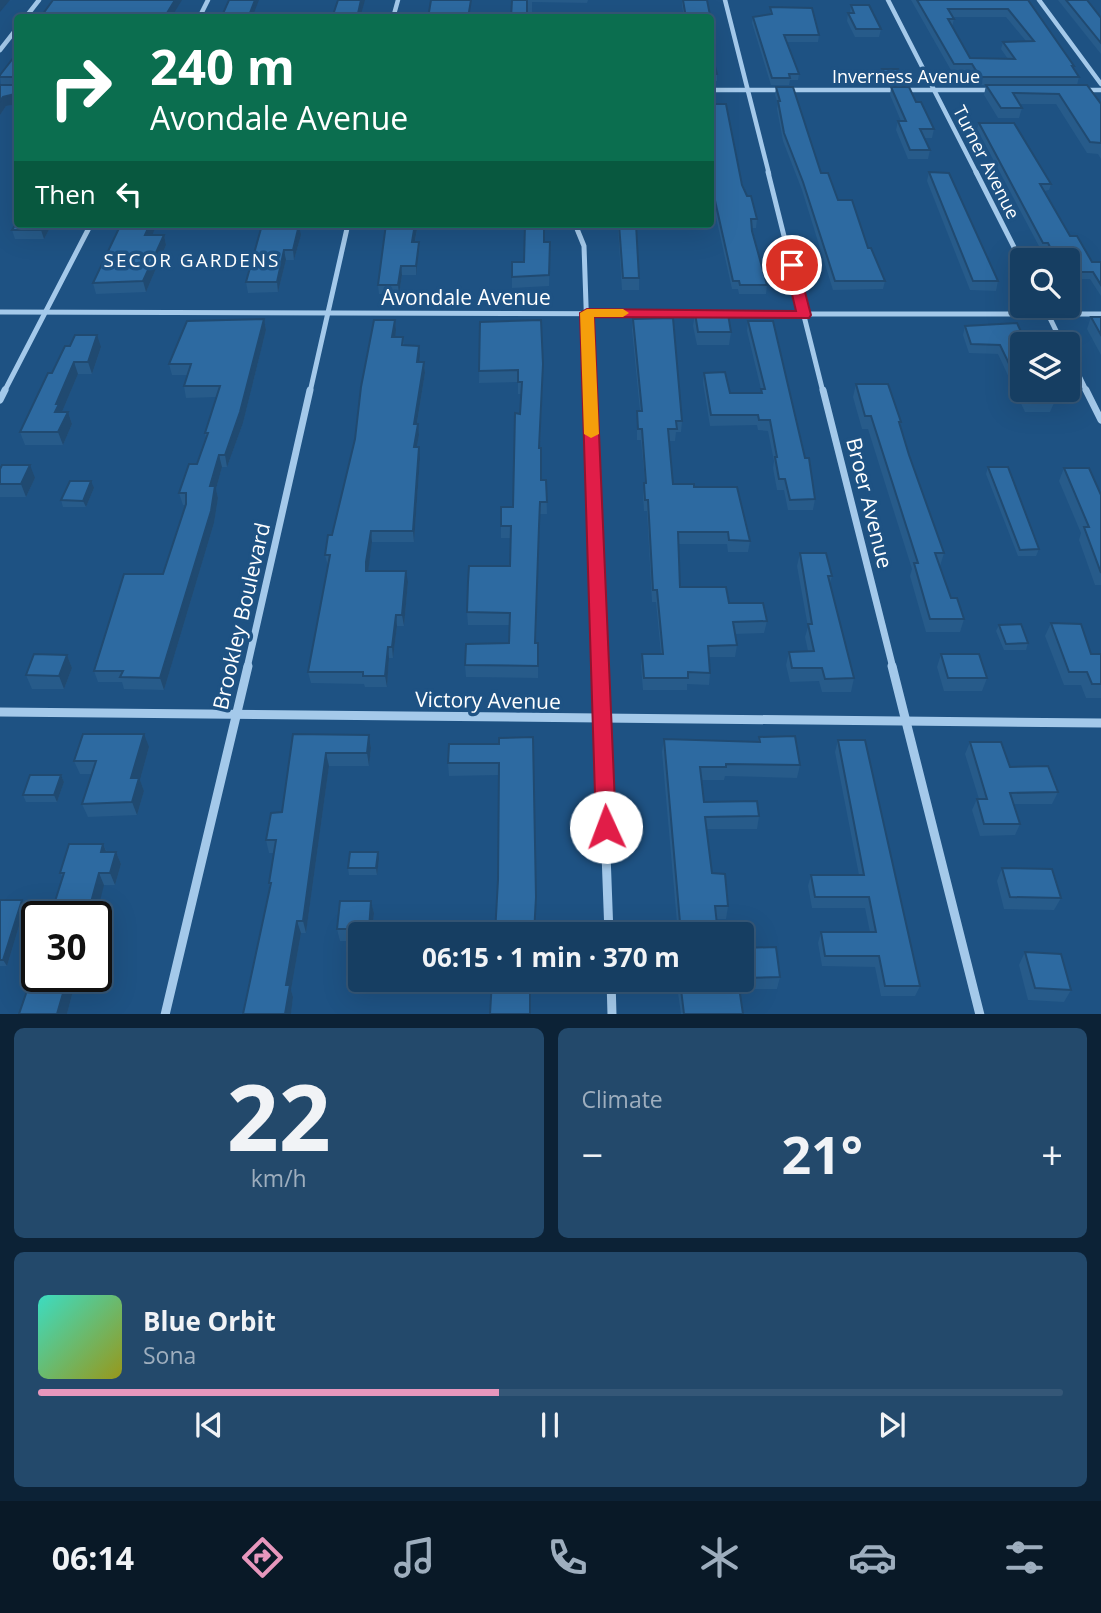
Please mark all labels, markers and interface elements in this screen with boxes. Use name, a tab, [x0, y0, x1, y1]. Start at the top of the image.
text: 240 m	[150, 33, 295, 99]
icon: right	[35, 42, 126, 133]
street label: Inverness Avenue	[832, 64, 980, 88]
text: Avondale Avenue	[150, 96, 408, 139]
street label: Turner Avenue	[948, 101, 1026, 223]
icon: left	[110, 175, 148, 213]
text: Then	[35, 176, 96, 212]
pin	[762, 235, 822, 295]
icon: arrive	[773, 246, 811, 284]
district label: SECOR GARDENS	[103, 247, 281, 273]
map controls	[1010, 248, 1080, 402]
button: search	[1010, 248, 1080, 318]
street label: Avondale Avenue	[381, 283, 551, 311]
button: layers	[1010, 332, 1080, 402]
street label: Broer Avenue	[840, 435, 900, 571]
street label: Brookley Boulevard	[206, 520, 276, 712]
street label: Victory Avenue	[415, 685, 561, 715]
position arrow	[569, 790, 643, 864]
speed limit sign: 30	[21, 901, 112, 992]
text: 06:15 · 1 min · 370 m	[422, 939, 680, 975]
text: 22	[227, 1054, 331, 1178]
text: Climate	[582, 1083, 663, 1115]
text: 21°	[781, 1118, 863, 1189]
text: −	[582, 1128, 603, 1180]
text: +	[1041, 1128, 1063, 1180]
text: km/h	[251, 1162, 307, 1194]
text: Blue Orbit	[143, 1303, 276, 1339]
text: Sona	[143, 1339, 196, 1371]
icon: previous	[190, 1406, 228, 1444]
icon: pause	[531, 1406, 569, 1444]
icon: next	[873, 1406, 911, 1444]
icon: directions	[238, 1533, 287, 1582]
icon: music	[390, 1533, 439, 1582]
icon: phone	[543, 1533, 592, 1582]
icon: climate	[695, 1533, 744, 1582]
icon: car	[848, 1533, 897, 1582]
icon: filters	[1000, 1533, 1049, 1582]
text: 06:14	[52, 1536, 134, 1579]

